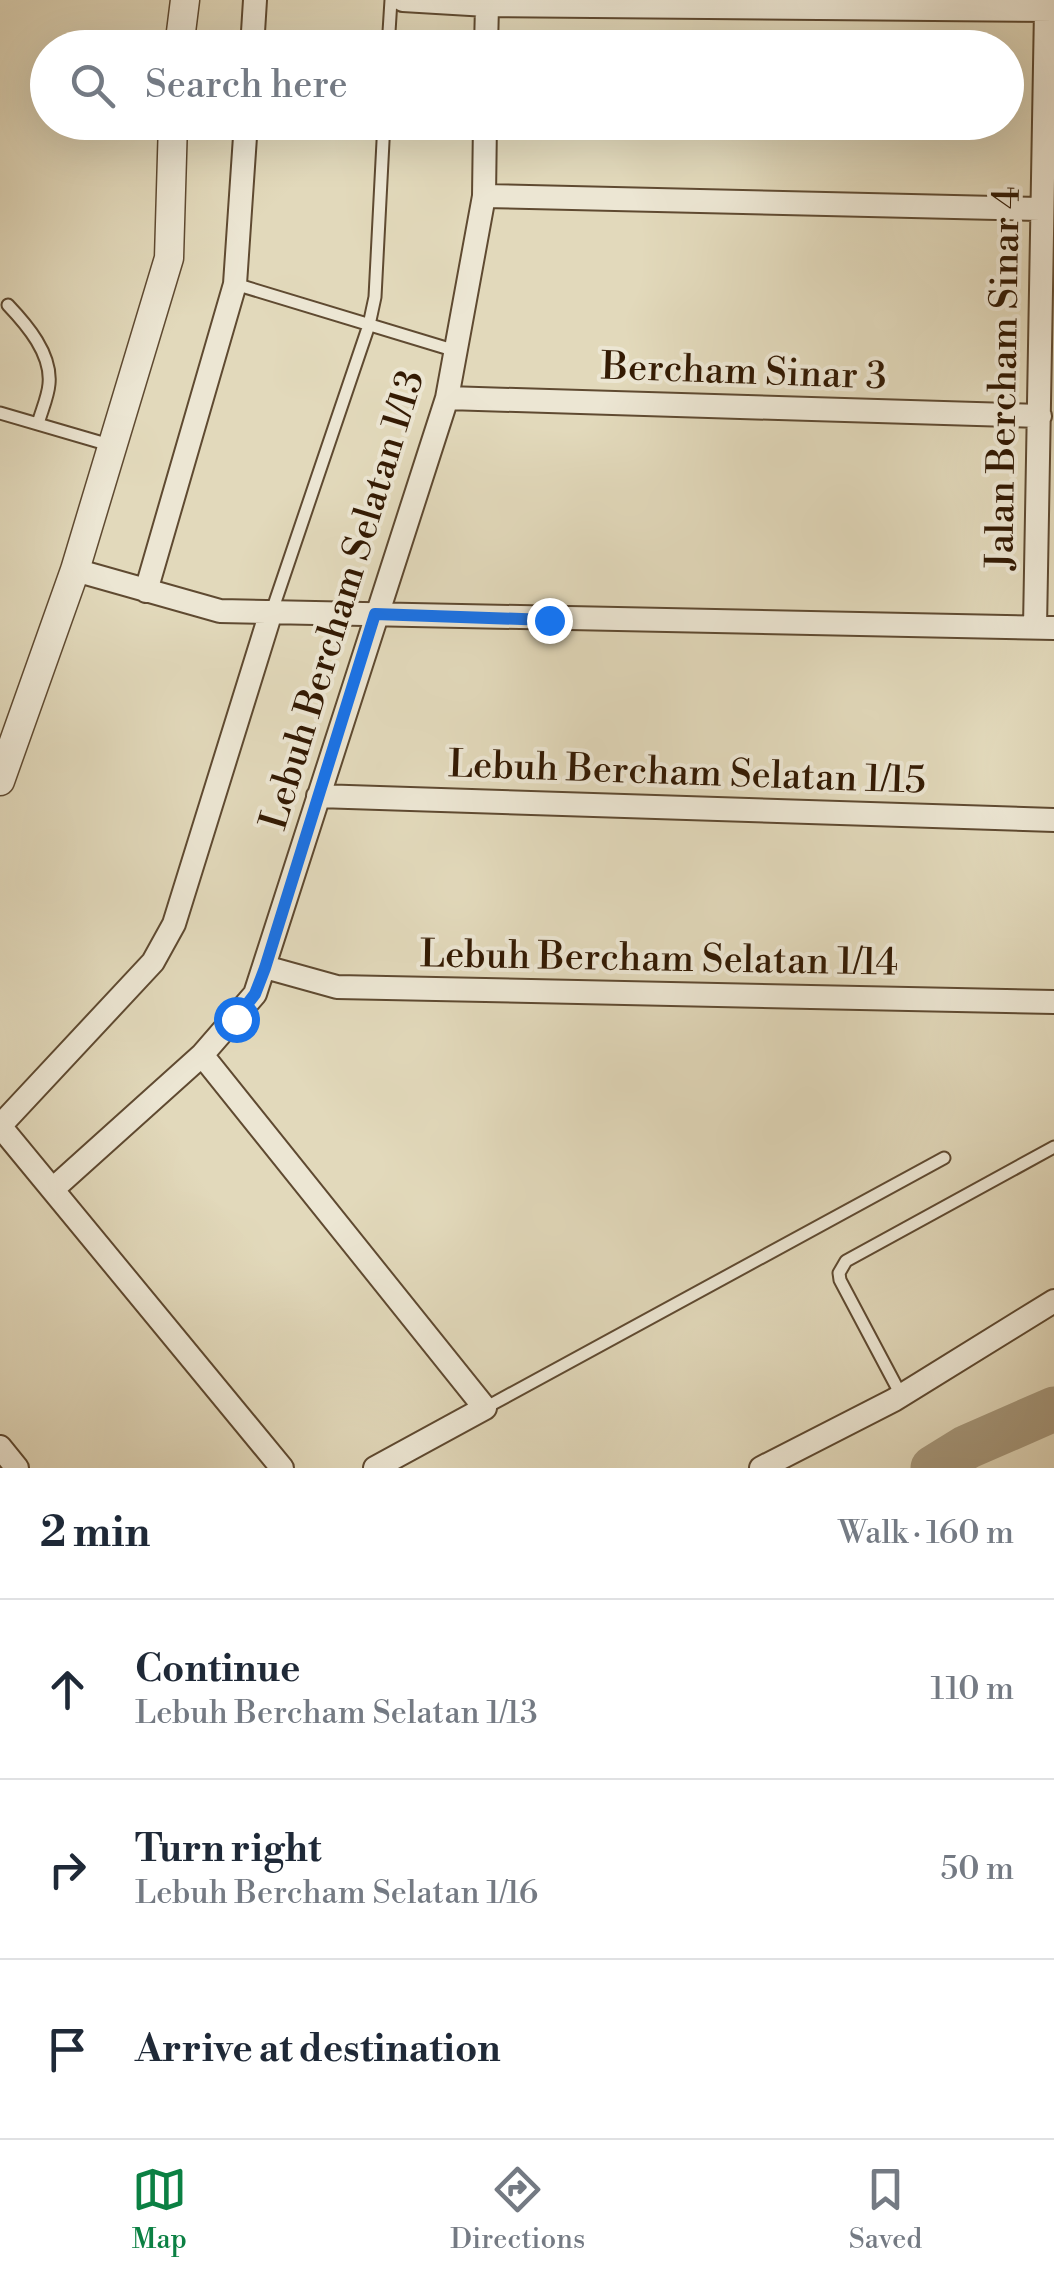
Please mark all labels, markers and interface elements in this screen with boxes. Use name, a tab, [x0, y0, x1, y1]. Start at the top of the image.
search box	[30, 30, 1024, 140]
icon: search	[65, 58, 120, 113]
text: Search here	[145, 62, 348, 109]
street label: Jalan Bercham Sinar 4	[977, 186, 1031, 572]
street label: Bercham Sinar 3	[600, 344, 887, 400]
street label: Lebuh Bercham Selatan 1/13	[251, 365, 435, 835]
route end	[527, 598, 573, 644]
street label: Lebuh Bercham Selatan 1/15	[447, 741, 927, 805]
street label: Lebuh Bercham Selatan 1/14	[420, 931, 898, 987]
route start	[214, 997, 260, 1043]
text: 2 min	[40, 1507, 150, 1560]
text: Walk · 160 m	[838, 1513, 1014, 1553]
text: Continue	[135, 1646, 300, 1693]
icon: ahead	[40, 1662, 95, 1717]
text: 110 m	[931, 1669, 1014, 1709]
text: Lebuh Bercham Selatan 1/13	[135, 1693, 538, 1733]
text: Turn right	[135, 1826, 321, 1873]
icon: right	[40, 1842, 95, 1897]
text: 50 m	[941, 1849, 1014, 1889]
text: Lebuh Bercham Selatan 1/16	[135, 1873, 538, 1913]
icon: arrive	[40, 2022, 95, 2077]
text: Arrive at destination	[135, 2026, 501, 2073]
tab: Map	[132, 2162, 187, 2257]
tab: Directions	[450, 2162, 585, 2257]
tab: Saved	[849, 2162, 922, 2257]

